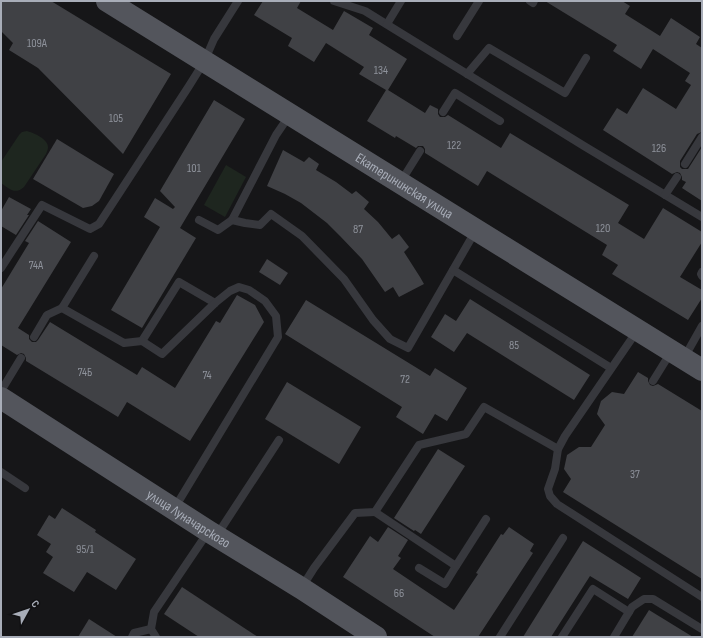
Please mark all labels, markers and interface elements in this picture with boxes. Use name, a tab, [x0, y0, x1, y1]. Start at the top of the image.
house number: 109А	[27, 36, 48, 51]
house number: 134	[374, 63, 388, 78]
house number: 105	[109, 111, 123, 126]
house number: 122	[447, 138, 461, 153]
house number: 126	[652, 141, 666, 156]
street label: Екатерининская улица	[352, 149, 456, 223]
house number: 101	[187, 161, 202, 176]
house number: 120	[596, 221, 610, 236]
house number: 87	[353, 222, 363, 237]
house number: 74А	[29, 258, 44, 273]
house number: 85	[509, 338, 519, 353]
house number: 74Б	[78, 365, 92, 380]
house number: 74	[202, 368, 212, 383]
house number: 72	[400, 372, 410, 387]
house number: 37	[630, 467, 640, 482]
street label: улица Луначарского	[143, 486, 234, 552]
house number: 95/1	[76, 542, 95, 557]
house number: 66	[394, 586, 404, 601]
north arrow	[8, 590, 48, 630]
text: С	[28, 598, 42, 611]

